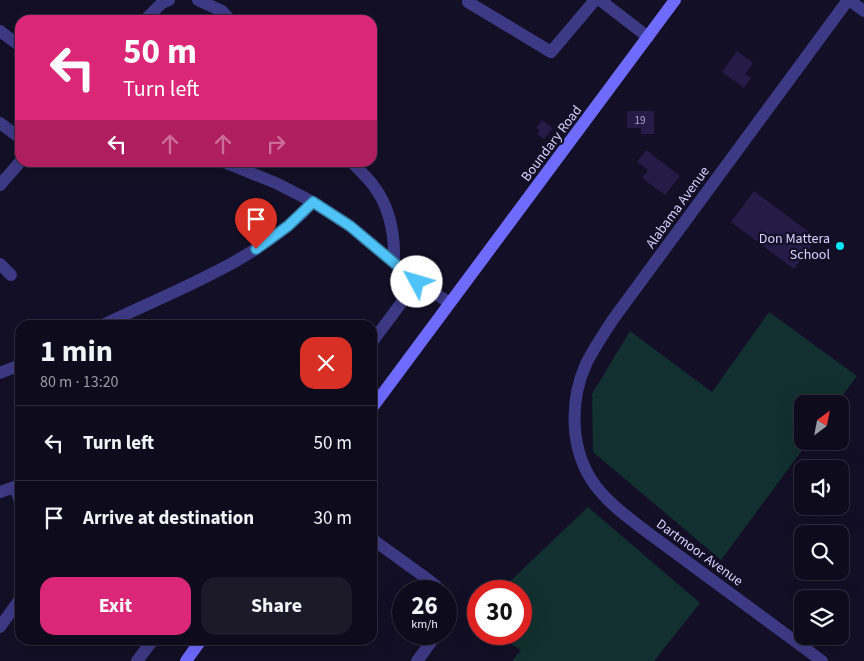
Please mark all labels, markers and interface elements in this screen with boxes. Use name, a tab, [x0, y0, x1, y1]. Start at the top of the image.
text: 50 m	[123, 27, 197, 77]
icon: left	[40, 35, 105, 100]
text: Turn left	[123, 73, 199, 105]
street label: Boundary Road	[517, 101, 587, 186]
house number: 19	[635, 113, 645, 128]
icon: left	[103, 130, 131, 158]
icon: ahead	[156, 130, 184, 158]
icon: ahead	[209, 130, 237, 158]
icon: right	[262, 130, 290, 158]
street label: Alabama Avenue	[641, 162, 715, 253]
pin	[235, 198, 277, 249]
icon: arrive	[242, 205, 270, 233]
place label: Don Mattera School	[759, 229, 830, 265]
marker: Don Mattera School	[834, 240, 846, 252]
position arrow	[390, 255, 442, 307]
text: 1 min	[40, 330, 113, 373]
button: close	[300, 337, 352, 389]
text: 80 m · 13:20	[40, 371, 119, 393]
north arrow	[794, 395, 849, 450]
map controls	[794, 395, 849, 645]
icon: left	[40, 429, 68, 457]
text: Turn left	[83, 430, 154, 457]
text: 50 m	[314, 430, 352, 457]
button: sound	[794, 460, 849, 515]
icon: arrive	[40, 504, 68, 532]
text: Arrive at destination	[83, 505, 254, 532]
text: 30 m	[314, 505, 352, 532]
street label: Dartmoor Avenue	[652, 514, 747, 591]
button: search	[794, 525, 849, 580]
button: Exit	[40, 577, 191, 635]
button: Share	[201, 577, 352, 635]
speed limit sign: 30	[467, 580, 532, 645]
text: 26	[411, 588, 438, 624]
button: layers	[794, 590, 849, 645]
text: km/h	[411, 616, 438, 633]

